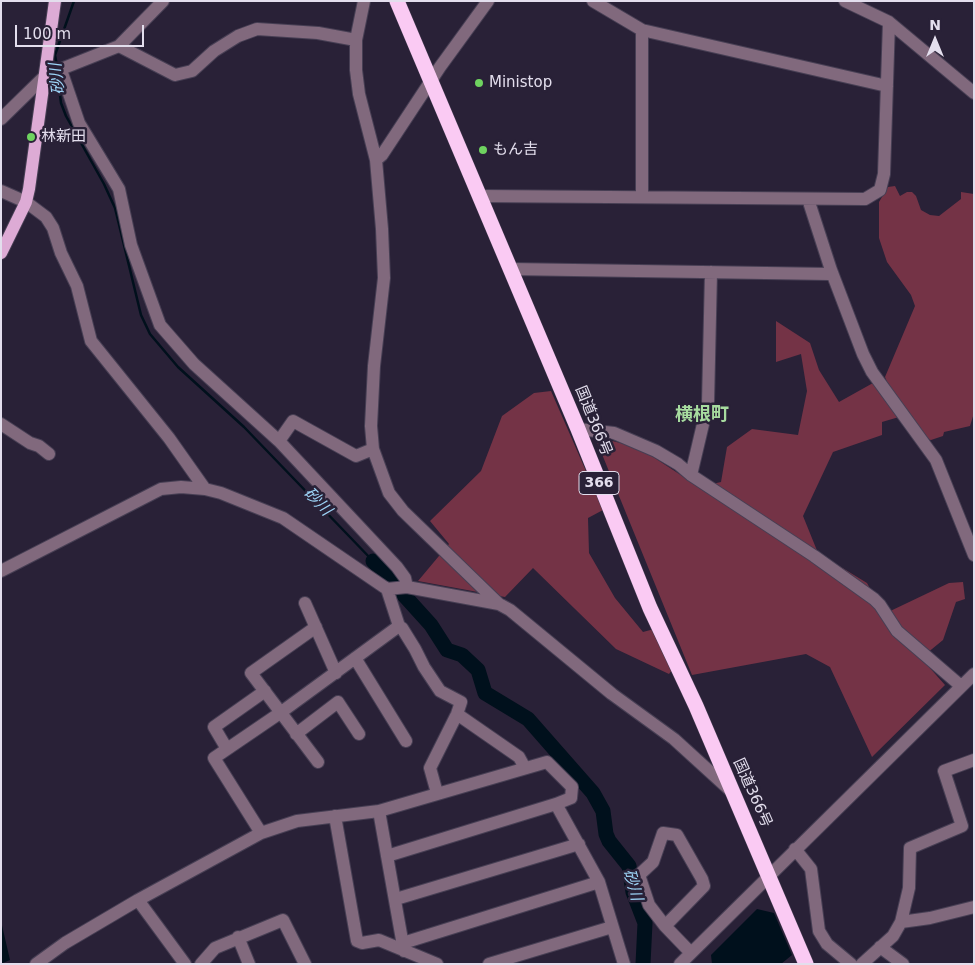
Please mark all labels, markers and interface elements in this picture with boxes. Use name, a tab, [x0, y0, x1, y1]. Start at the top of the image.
scale bar	[18, 15, 146, 47]
north arrow	[910, 15, 960, 65]
text: N	[929, 17, 941, 33]
text: 100 m	[23, 25, 71, 43]
water label: 砂川	[47, 62, 69, 96]
place label: Ministop	[489, 74, 552, 92]
marker: Ministop	[473, 77, 485, 89]
place label: 林新田	[41, 128, 86, 146]
marker: 林新田	[25, 131, 37, 143]
place label: もん吉	[493, 141, 538, 159]
marker: もん吉	[477, 144, 489, 156]
street label: 国道366号	[571, 383, 615, 459]
district label: 横根町	[675, 404, 729, 426]
road number: 366	[579, 472, 619, 494]
water label: 砂川	[299, 484, 335, 520]
street label: 国道366号	[729, 756, 775, 830]
water label: 砂川	[618, 867, 646, 903]

